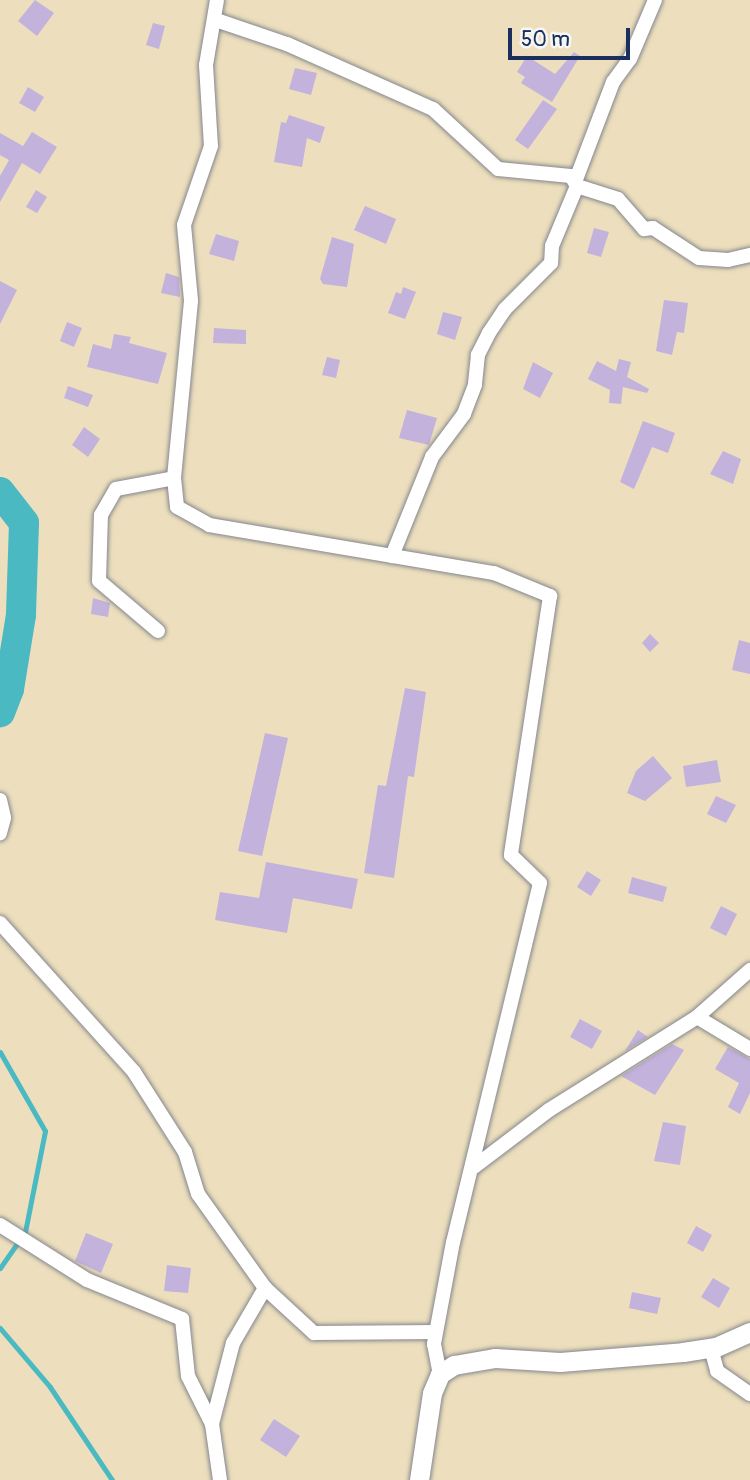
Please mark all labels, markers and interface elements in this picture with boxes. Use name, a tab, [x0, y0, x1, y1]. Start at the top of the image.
scale bar	[512, 14, 634, 58]
text: 50 m	[521, 26, 570, 53]

